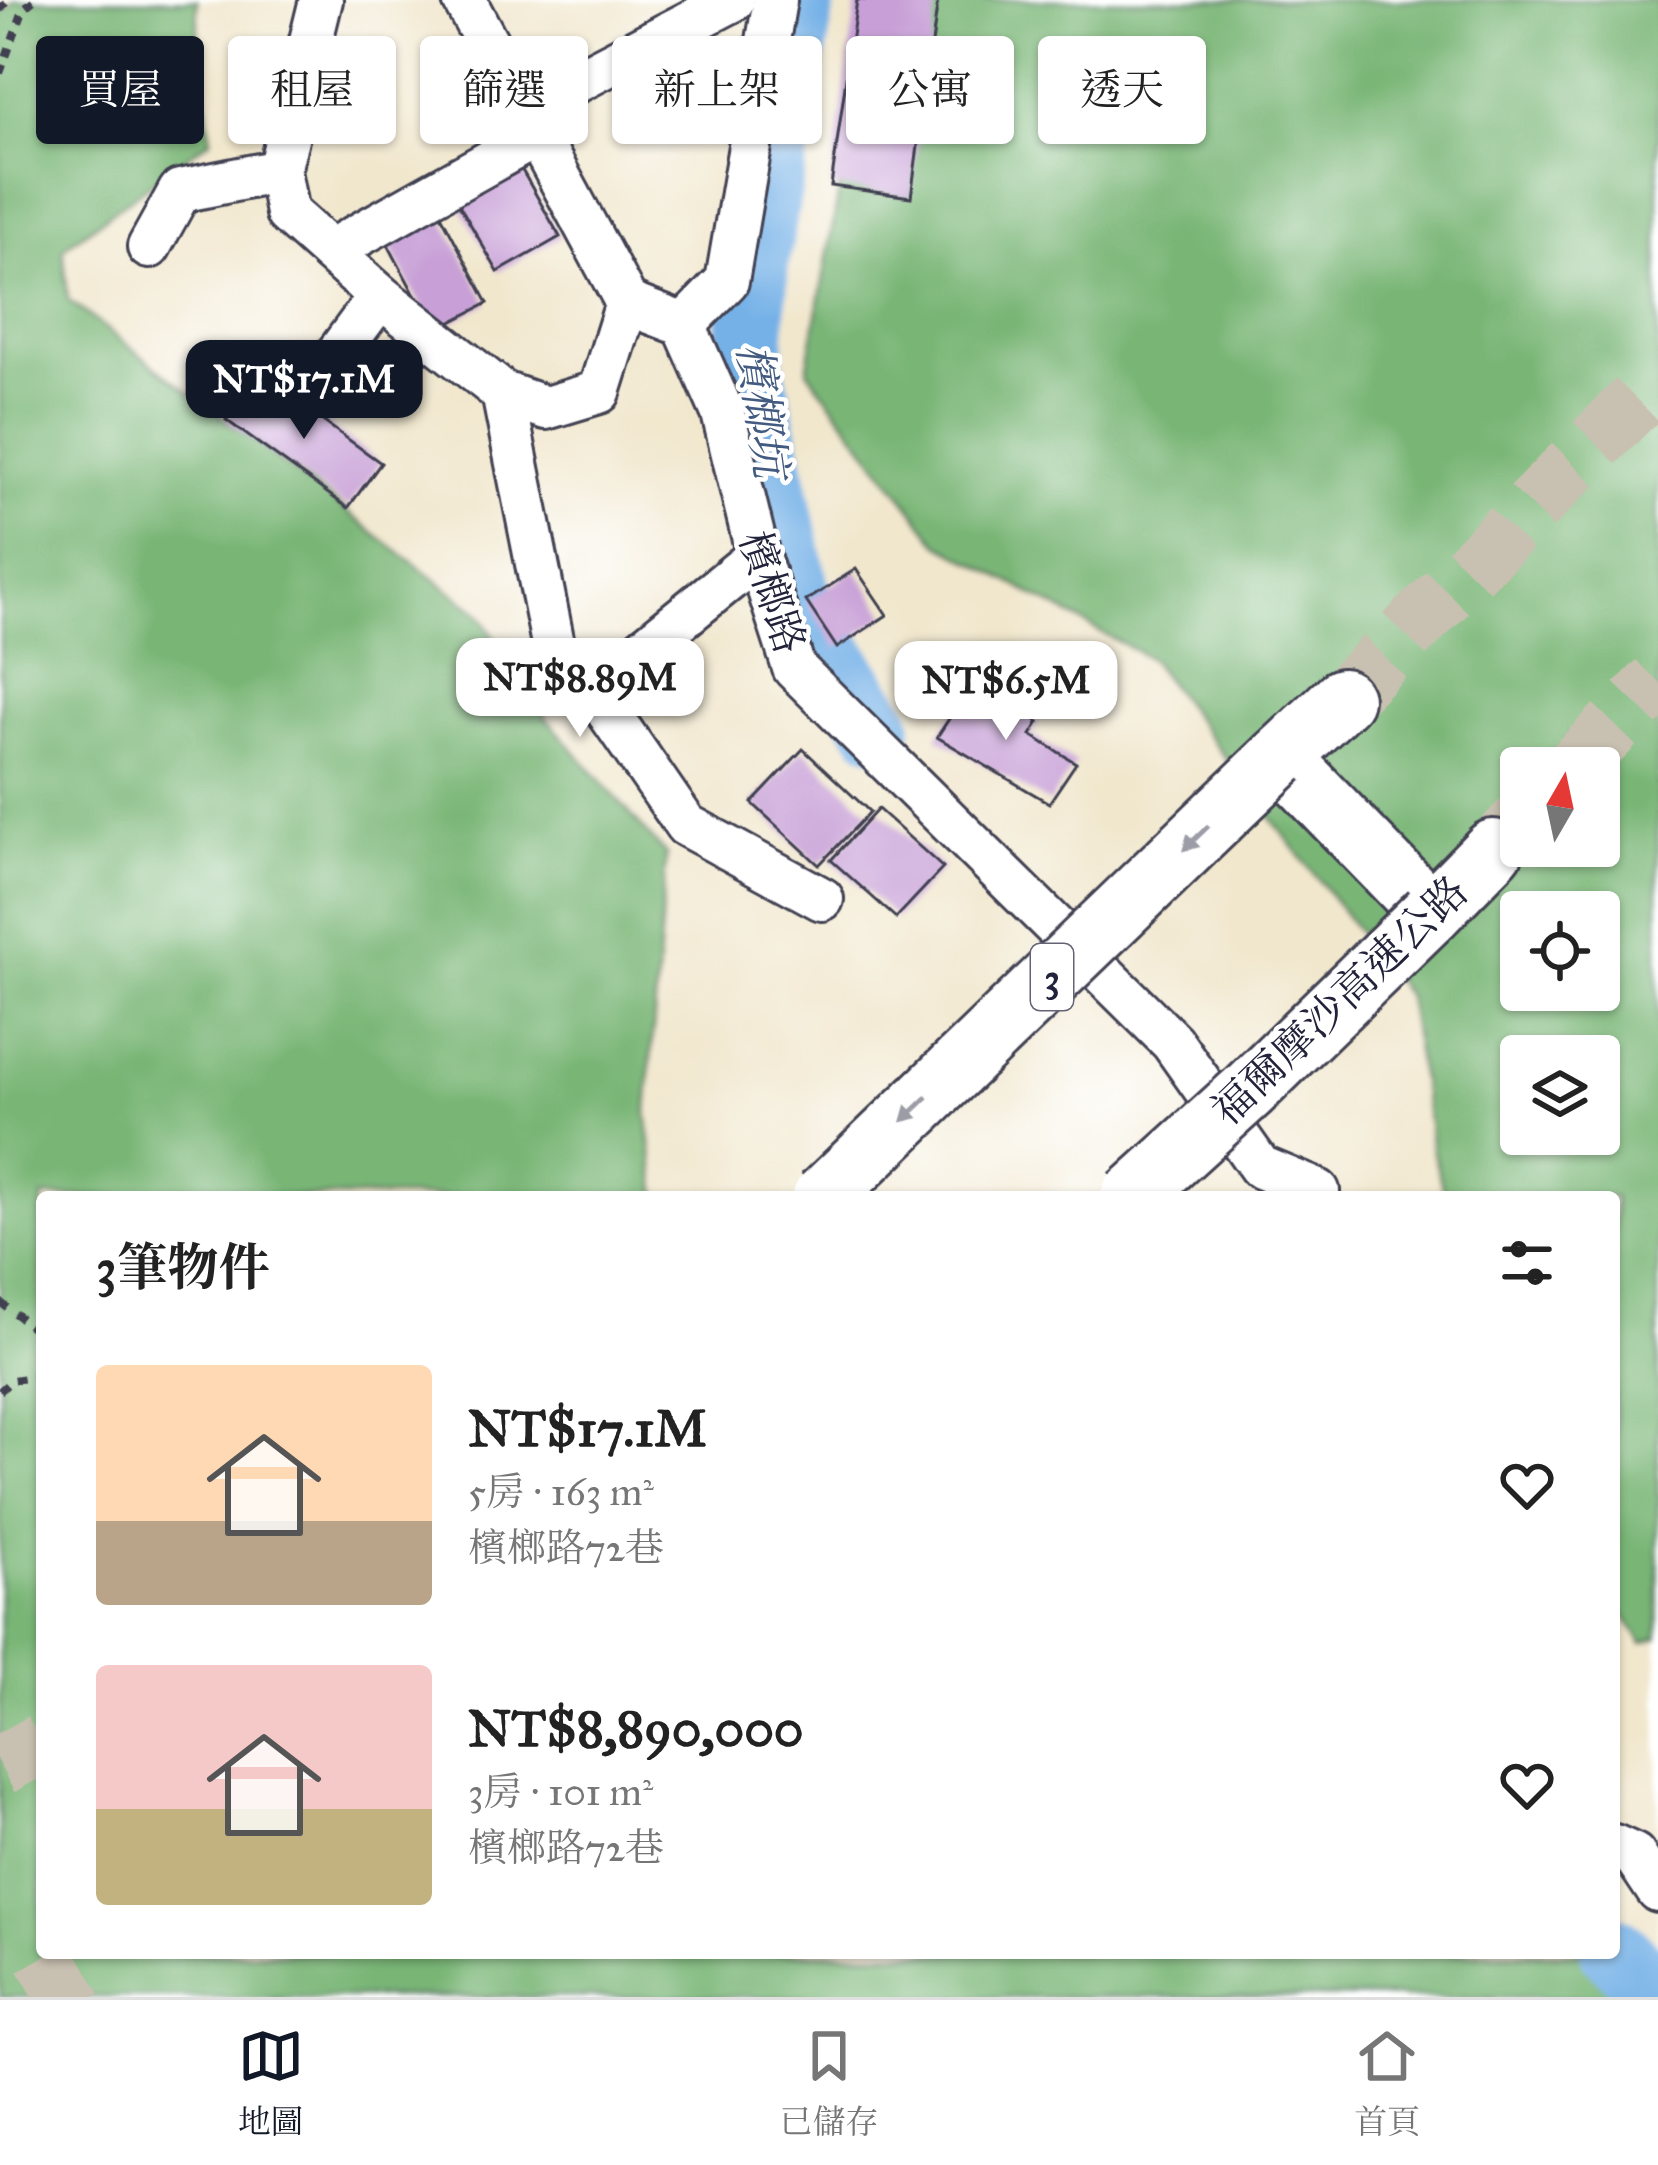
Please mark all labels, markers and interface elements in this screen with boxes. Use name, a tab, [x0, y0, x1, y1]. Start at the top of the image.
chip: 買屋	[36, 36, 204, 144]
chip: 租屋	[228, 36, 396, 144]
chip: 篩選	[420, 36, 588, 144]
chip: 新上架	[612, 36, 822, 144]
chip: 公寓	[846, 36, 1014, 144]
chip: 透天	[1038, 36, 1206, 144]
water label: 檳榔坑	[726, 339, 800, 487]
pin: NT$17.1M	[180, 340, 428, 442]
text: NT$17.1M	[213, 355, 395, 403]
street label: 檳榔路	[728, 524, 816, 660]
pin: NT$8.89M	[456, 638, 704, 740]
pin: NT$6.5M	[895, 641, 1117, 743]
text: NT$8.89M	[483, 653, 677, 701]
text: NT$6.5M	[921, 656, 1091, 704]
north arrow	[1500, 747, 1620, 867]
map controls	[1500, 747, 1620, 1155]
one-way arrow	[1182, 824, 1211, 852]
street label: 福爾摩沙高速公路	[1201, 865, 1479, 1136]
button: locate	[1500, 891, 1620, 1011]
road number: 3	[1031, 944, 1073, 1010]
button: layers	[1500, 1035, 1620, 1155]
one-way arrow	[901, 1094, 930, 1122]
icon: filters	[1494, 1230, 1560, 1296]
text: 3筆物件	[96, 1237, 269, 1299]
text: NT$17.1M	[468, 1398, 707, 1460]
icon: home	[192, 1413, 336, 1557]
icon: heart	[1494, 1452, 1560, 1518]
text: 5房 · 163 m²	[468, 1468, 654, 1516]
text: 檳榔路72巷	[468, 1524, 664, 1572]
text: NT$8,890,000	[468, 1698, 804, 1760]
icon: home	[192, 1713, 336, 1857]
icon: heart	[1494, 1752, 1560, 1818]
text: 3房 · 101 m²	[468, 1768, 653, 1816]
text: 檳榔路72巷	[468, 1824, 664, 1872]
tab: 地圖	[238, 2023, 304, 2142]
tab: 已儲存	[779, 2023, 878, 2142]
tab: 首頁	[1354, 2023, 1420, 2142]

